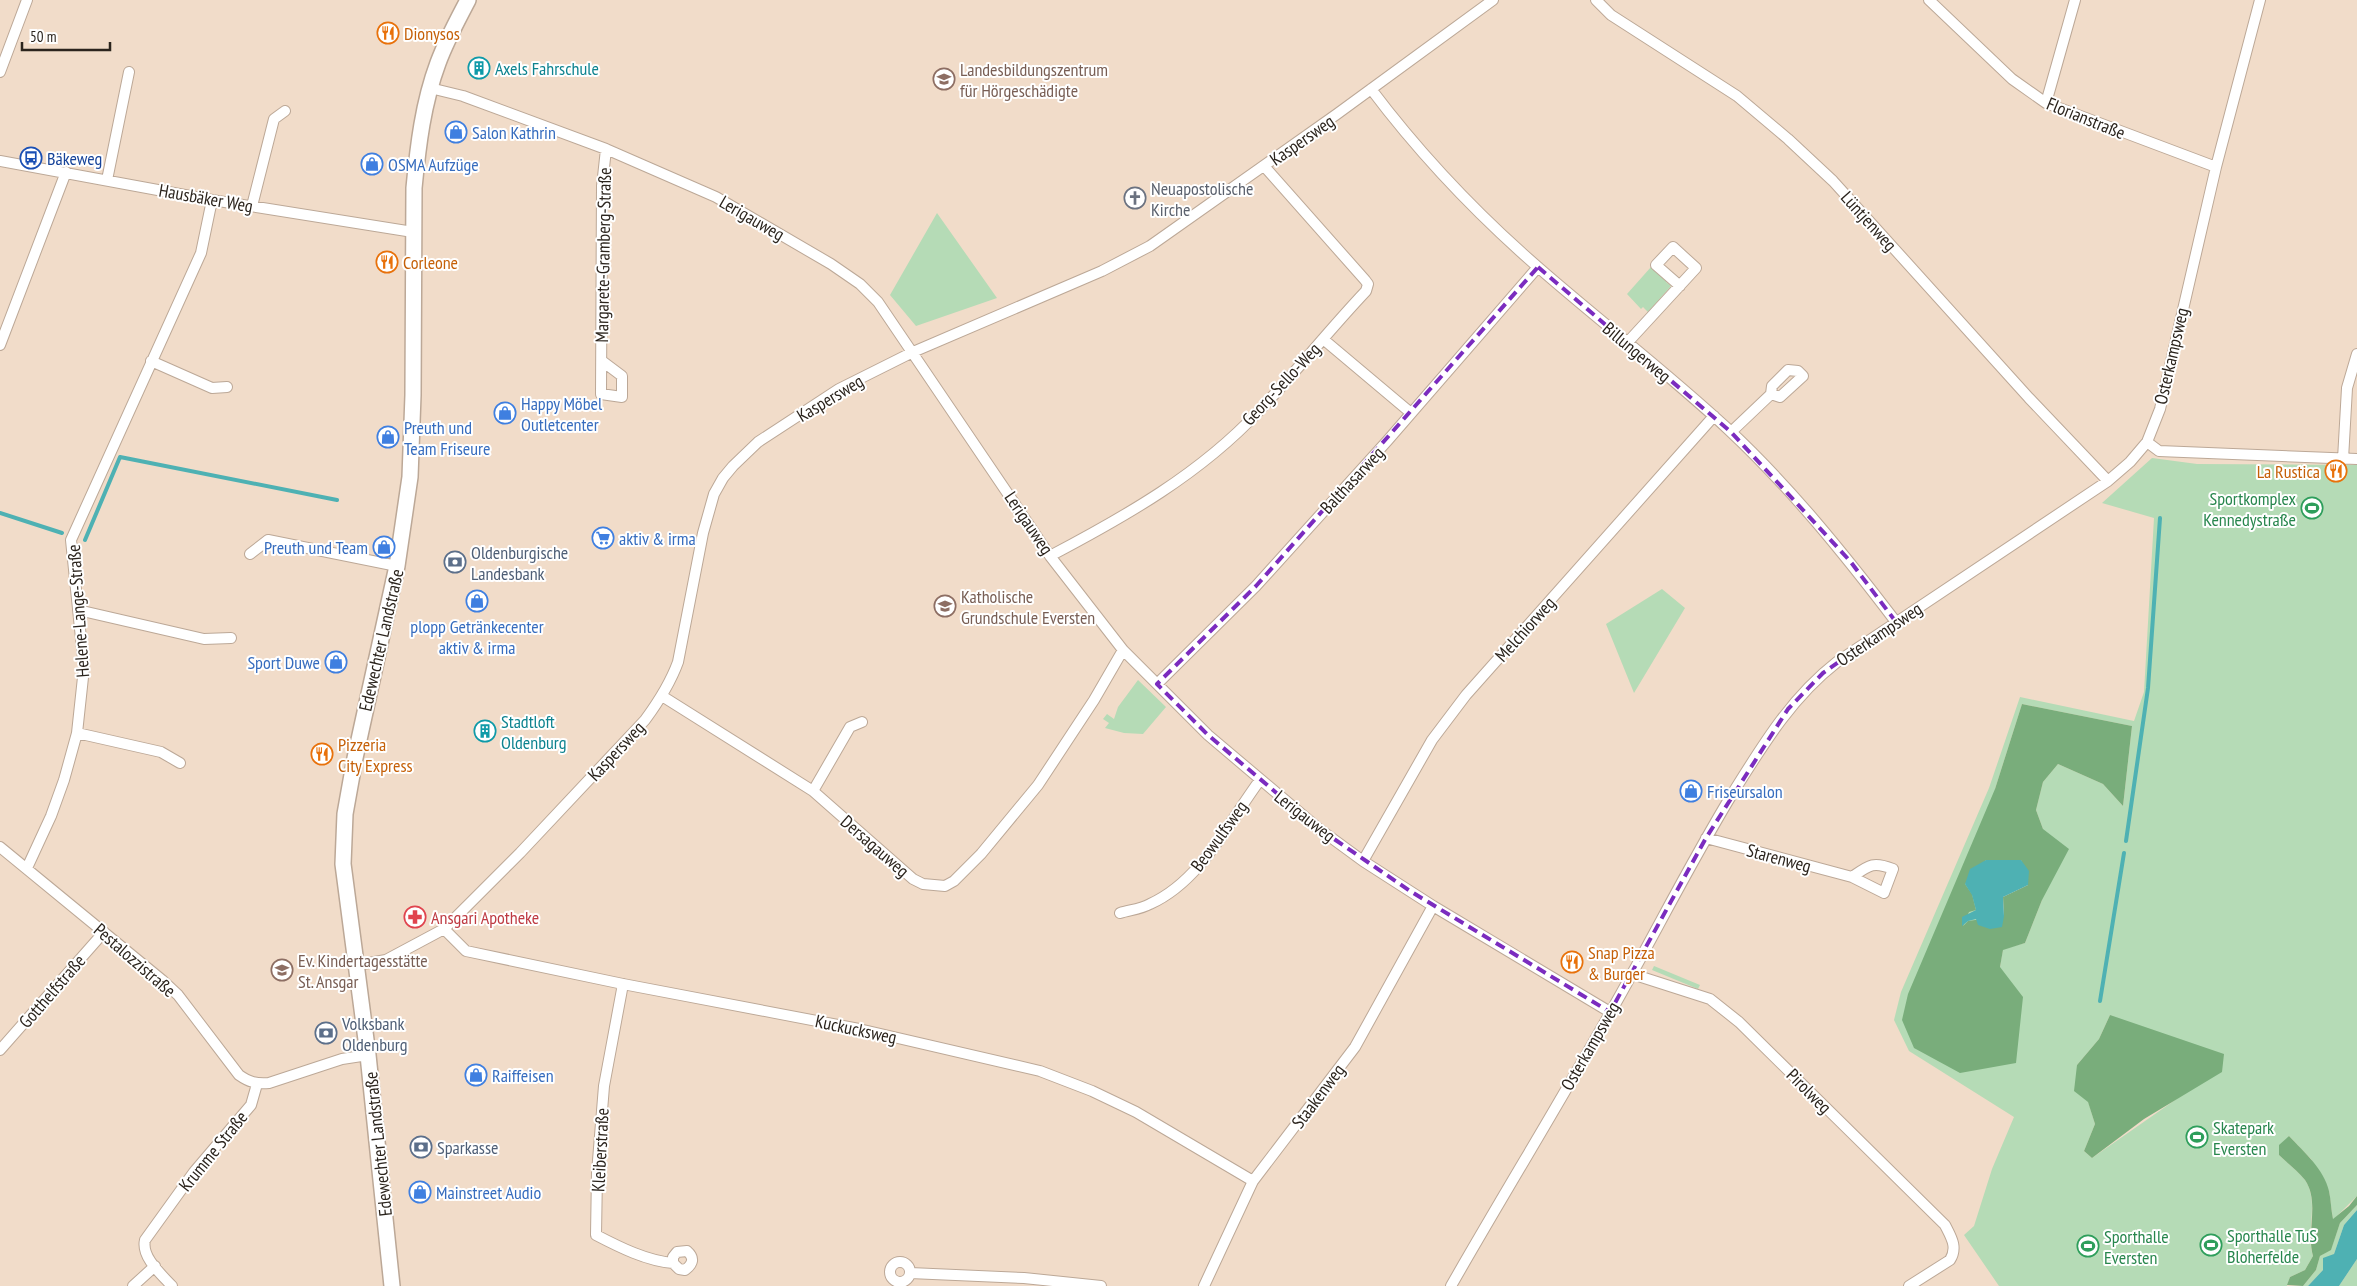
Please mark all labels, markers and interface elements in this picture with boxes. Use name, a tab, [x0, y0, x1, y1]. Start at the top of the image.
scale bar	[22, 20, 110, 52]
restaurant icon: Dionysos	[376, 21, 400, 45]
place label: Dionysos	[404, 22, 460, 45]
text: 50 m	[30, 27, 56, 46]
building icon: Axels Fahrschule	[467, 56, 491, 80]
place label: Axels Fahrschule	[495, 57, 599, 80]
place label: Landesbildungszentrum für Hörgeschädigte	[960, 58, 1108, 102]
school or university icon: Landesbildungszentrum für Hörgeschädigte	[932, 67, 956, 91]
street label: Florianstraße	[2043, 92, 2129, 144]
street label: Kaspersweg	[1265, 109, 1339, 171]
shop icon: Salon Kathrin	[444, 120, 468, 144]
place label: Salon Kathrin	[472, 121, 556, 144]
bus stop icon: Bäkeweg	[19, 146, 43, 170]
place label: Bäkeweg	[47, 147, 102, 170]
shop icon: OSMA Aufzüge	[360, 152, 384, 176]
place label: OSMA Aufzüge	[388, 153, 479, 176]
street label: Margarete-Gramberg-Straße	[590, 167, 616, 343]
place label: Neuapostolische Kirche	[1151, 177, 1253, 221]
street label: Hausbäker Weg	[157, 178, 255, 218]
church icon: Neuapostolische Kirche	[1123, 186, 1147, 210]
street label: Lüntjenweg	[1836, 186, 1902, 256]
street label: Lerigauweg	[715, 190, 789, 246]
restaurant icon: Corleone	[375, 250, 399, 274]
place label: Corleone	[403, 251, 458, 274]
street label: Osterkampsweg	[2149, 305, 2193, 407]
street label: Billungerweg	[1598, 317, 1676, 387]
street label: Georg-Sello-Weg	[1237, 338, 1325, 430]
street label: Kaspersweg	[793, 369, 867, 427]
place label: Happy Möbel Outletcenter	[521, 392, 603, 436]
shop icon: Happy Möbel Outletcenter	[493, 401, 517, 425]
place label: Preuth und Team Friseure	[404, 416, 490, 460]
shop icon: Preuth und Team Friseure	[376, 425, 400, 449]
street label: Balthasarweg	[1315, 442, 1389, 518]
restaurant icon: La Rustica	[2324, 459, 2348, 483]
place label: La Rustica	[2257, 460, 2320, 483]
street label: Lerigauweg	[1000, 487, 1058, 559]
place label: Sportkomplex Kennedystraße	[2203, 487, 2297, 531]
sports icon: Sportkomplex Kennedystraße	[2300, 496, 2324, 520]
supermarket icon: aktiv & irma	[591, 526, 615, 550]
place label: aktiv & irma	[619, 527, 696, 550]
shop icon: Preuth und Team	[372, 535, 396, 559]
place label: Preuth und Team	[264, 536, 368, 559]
place label: Oldenburgische Landesbank	[471, 541, 568, 585]
street label: Helene-Lange-Straße	[62, 544, 94, 678]
bank icon: Oldenburgische Landesbank	[443, 550, 467, 574]
street label: Edewechter Landstraße	[353, 567, 409, 713]
place label: Katholische Grundschule Eversten	[961, 585, 1095, 629]
shop icon: plopp Getränkecenter aktiv & irma	[465, 589, 489, 613]
street label: Melchiorweg	[1490, 592, 1560, 666]
school or university icon: Katholische Grundschule Eversten	[933, 594, 957, 618]
street label: Osterkampsweg	[1832, 597, 1926, 671]
place label: plopp Getränkecenter aktiv & irma	[410, 615, 544, 659]
shop icon: Sport Duwe	[324, 650, 348, 674]
place label: Sport Duwe	[247, 651, 320, 674]
place label: Stadtloft Oldenburg	[501, 710, 567, 754]
street label: Kaspersweg	[582, 716, 650, 786]
building icon: Stadtloft Oldenburg	[473, 719, 497, 743]
place label: Pizzeria City Express	[338, 733, 413, 777]
restaurant icon: Pizzeria City Express	[310, 742, 334, 766]
shop icon: Friseursalon	[1679, 779, 1703, 803]
place label: Friseursalon	[1707, 780, 1783, 803]
street label: Lerigauweg	[1270, 785, 1340, 847]
street label: Beowulfsweg	[1186, 796, 1252, 876]
street label: Dersagauweg	[836, 810, 914, 882]
street label: Starenweg	[1744, 838, 1814, 878]
pharmacy icon: Ansgari Apotheke	[403, 905, 427, 929]
place label: Ansgari Apotheke	[431, 906, 539, 929]
street label: Pestalozzistraße	[89, 918, 181, 1002]
place label: Snap Pizza & Burger	[1588, 941, 1655, 985]
street label: Gotthelfstraße	[14, 949, 90, 1033]
place label: Ev. Kindertagesstätte St. Ansgar	[298, 949, 428, 993]
restaurant icon: Snap Pizza & Burger	[1560, 950, 1584, 974]
school or university icon: Ev. Kindertagesstätte St. Ansgar	[270, 958, 294, 982]
street label: Osterkampsweg	[1555, 998, 1625, 1094]
street label: Kuckucksweg	[813, 1009, 899, 1049]
place label: Volksbank Oldenburg	[341, 1012, 408, 1056]
bank icon: Volksbank Oldenburg	[314, 1021, 338, 1045]
street label: Staakenweg	[1286, 1059, 1350, 1133]
shop icon: Raiffeisen	[464, 1063, 488, 1087]
place label: Raiffeisen	[492, 1064, 554, 1087]
street label: Pirolweg	[1782, 1064, 1836, 1118]
street label: Edewechter Landstraße	[359, 1071, 397, 1217]
street label: Krumme Straße	[174, 1106, 252, 1196]
street label: Kleiberstraße	[586, 1107, 614, 1193]
place label: Skatepark Eversten	[2213, 1116, 2274, 1160]
sports icon: Skatepark Eversten	[2185, 1125, 2209, 1149]
bank icon: Sparkasse	[409, 1135, 433, 1159]
place label: Sparkasse	[437, 1136, 498, 1159]
shop icon: Mainstreet Audio	[408, 1180, 432, 1204]
place label: Mainstreet Audio	[436, 1181, 541, 1204]
place label: Sporthalle TuS Bloherfelde	[2227, 1224, 2317, 1268]
place label: Sporthalle Eversten	[2104, 1225, 2169, 1269]
sports icon: Sporthalle TuS Bloherfelde	[2199, 1233, 2223, 1257]
sports icon: Sporthalle Eversten	[2076, 1234, 2100, 1258]

